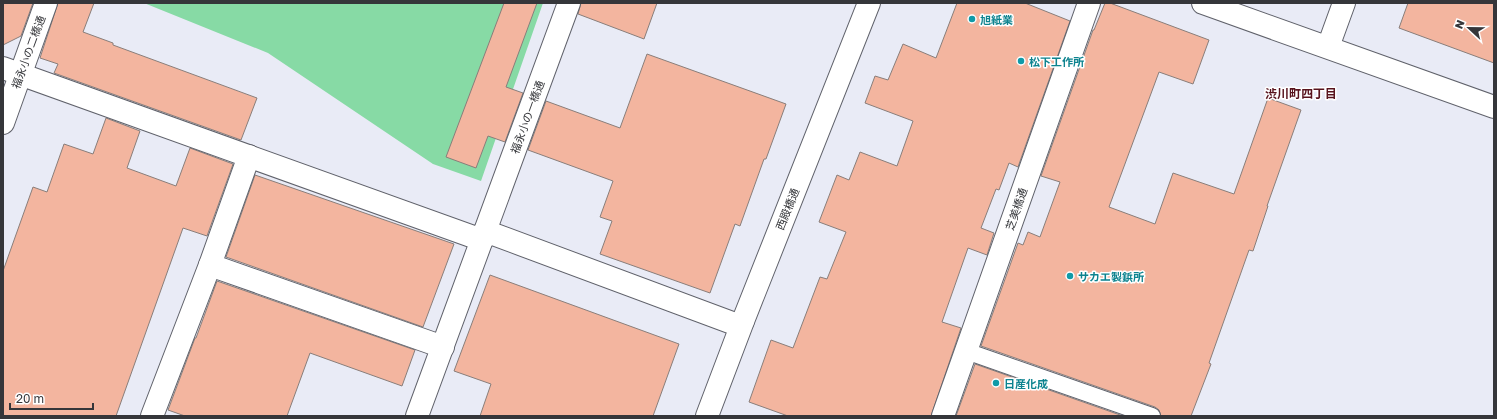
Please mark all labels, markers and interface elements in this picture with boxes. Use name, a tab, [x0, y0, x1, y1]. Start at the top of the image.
north arrow	[1449, 8, 1489, 48]
place label: 旭紙業	[980, 13, 1013, 26]
street label: 福永小の二橋通	[9, 14, 47, 90]
marker: 旭紙業	[967, 14, 977, 24]
text: N	[1452, 18, 1467, 30]
place label: 松下工作所	[1029, 55, 1084, 68]
marker: 松下工作所	[1016, 56, 1026, 66]
street label: 福永小の一橋通	[508, 79, 546, 155]
district label: 渋川町四丁目	[1265, 86, 1337, 101]
street label: 西殿橋通	[773, 186, 801, 232]
street label: 芝美橋通	[1003, 186, 1029, 232]
place label: サカエ製鋲所	[1078, 270, 1144, 283]
marker: サカエ製鋲所	[1065, 271, 1075, 281]
place label: 日産化成	[1004, 377, 1048, 390]
marker: 日産化成	[991, 378, 1001, 388]
scale bar	[10, 385, 93, 411]
text: 20 m	[16, 391, 44, 406]

